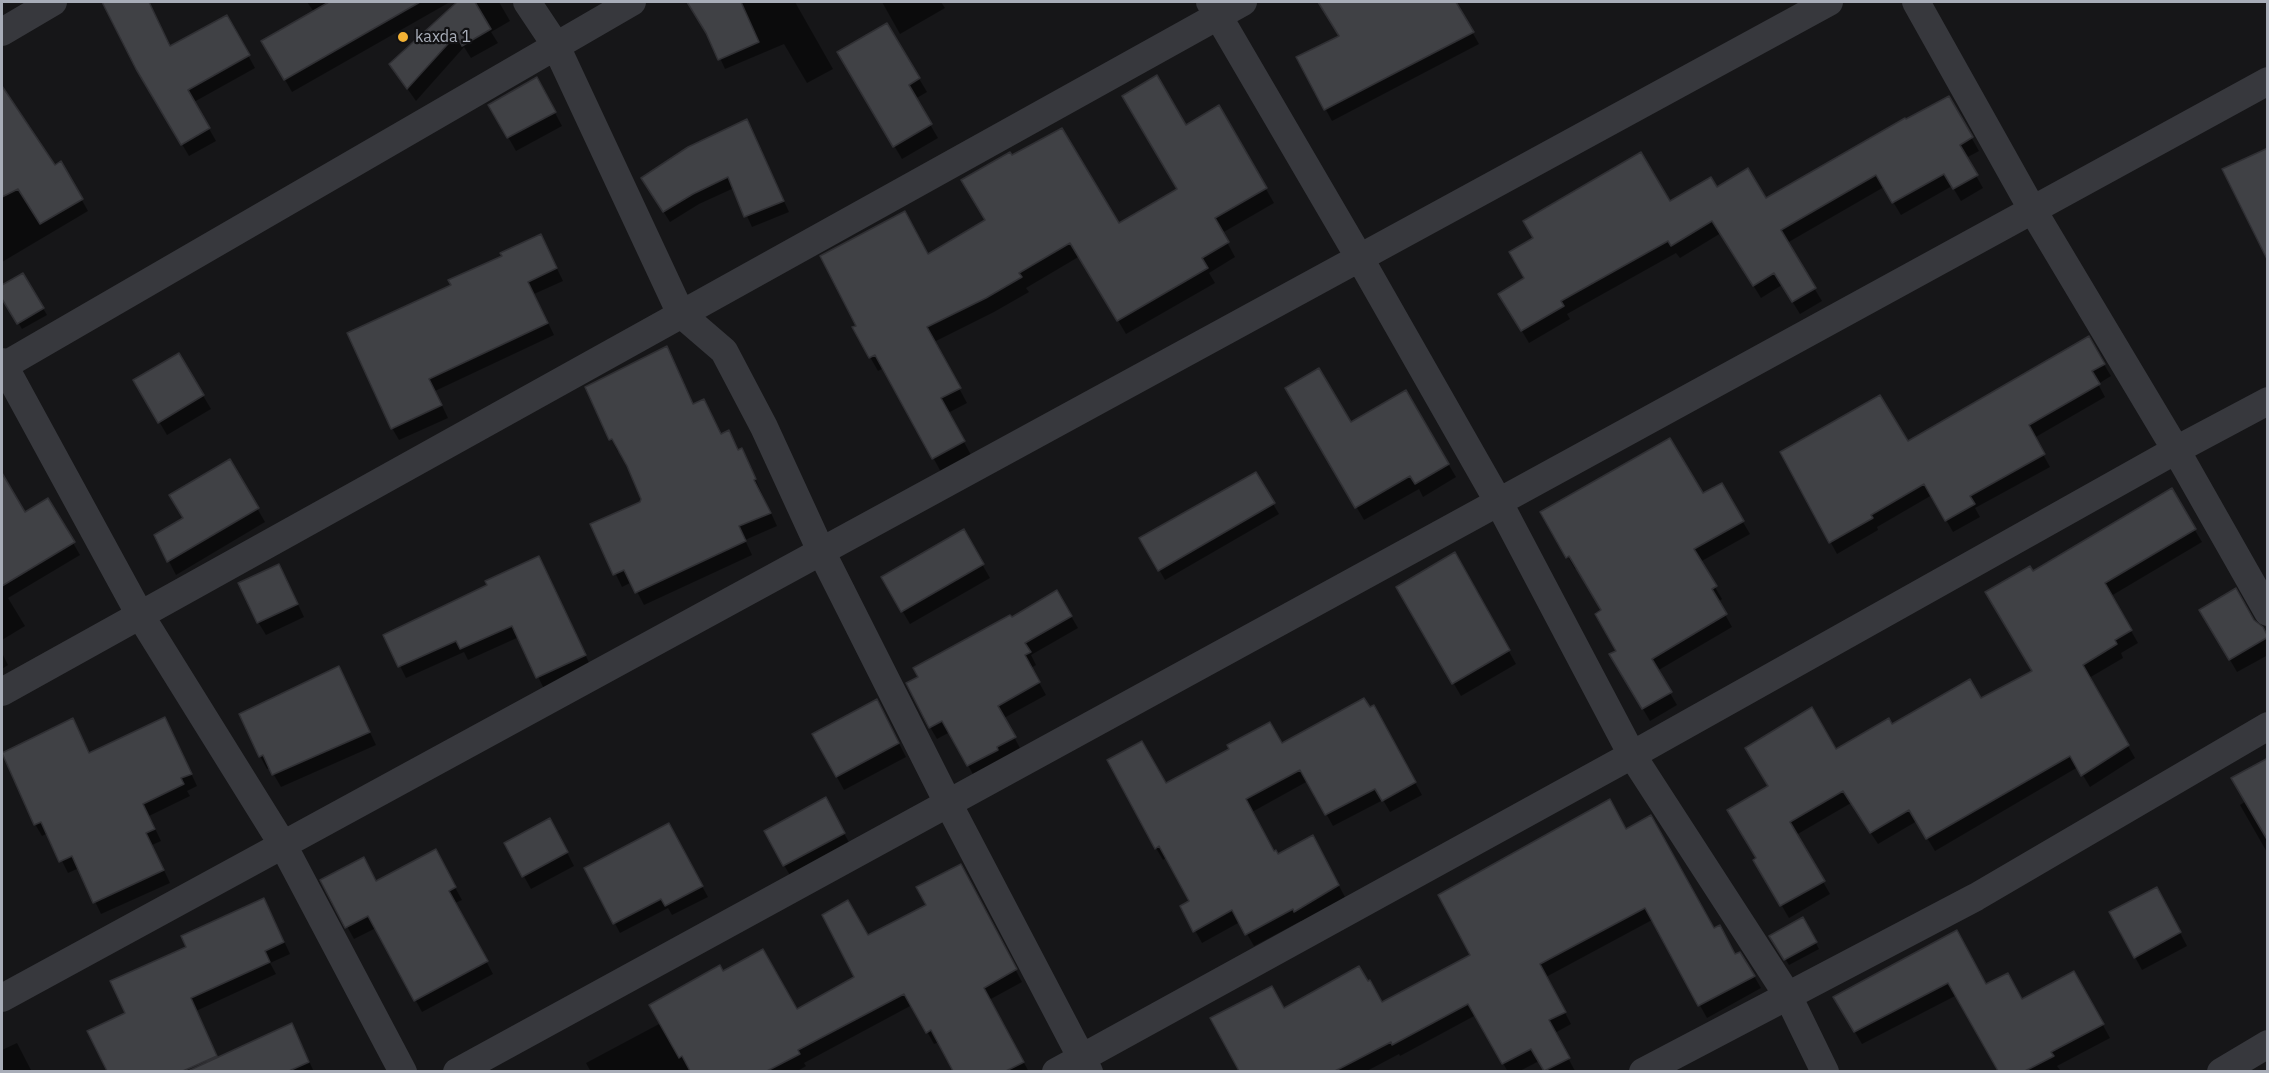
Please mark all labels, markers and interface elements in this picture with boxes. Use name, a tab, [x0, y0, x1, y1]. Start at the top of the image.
place label: kaxda 1	[415, 27, 471, 47]
marker: kaxda 1	[396, 30, 410, 44]

